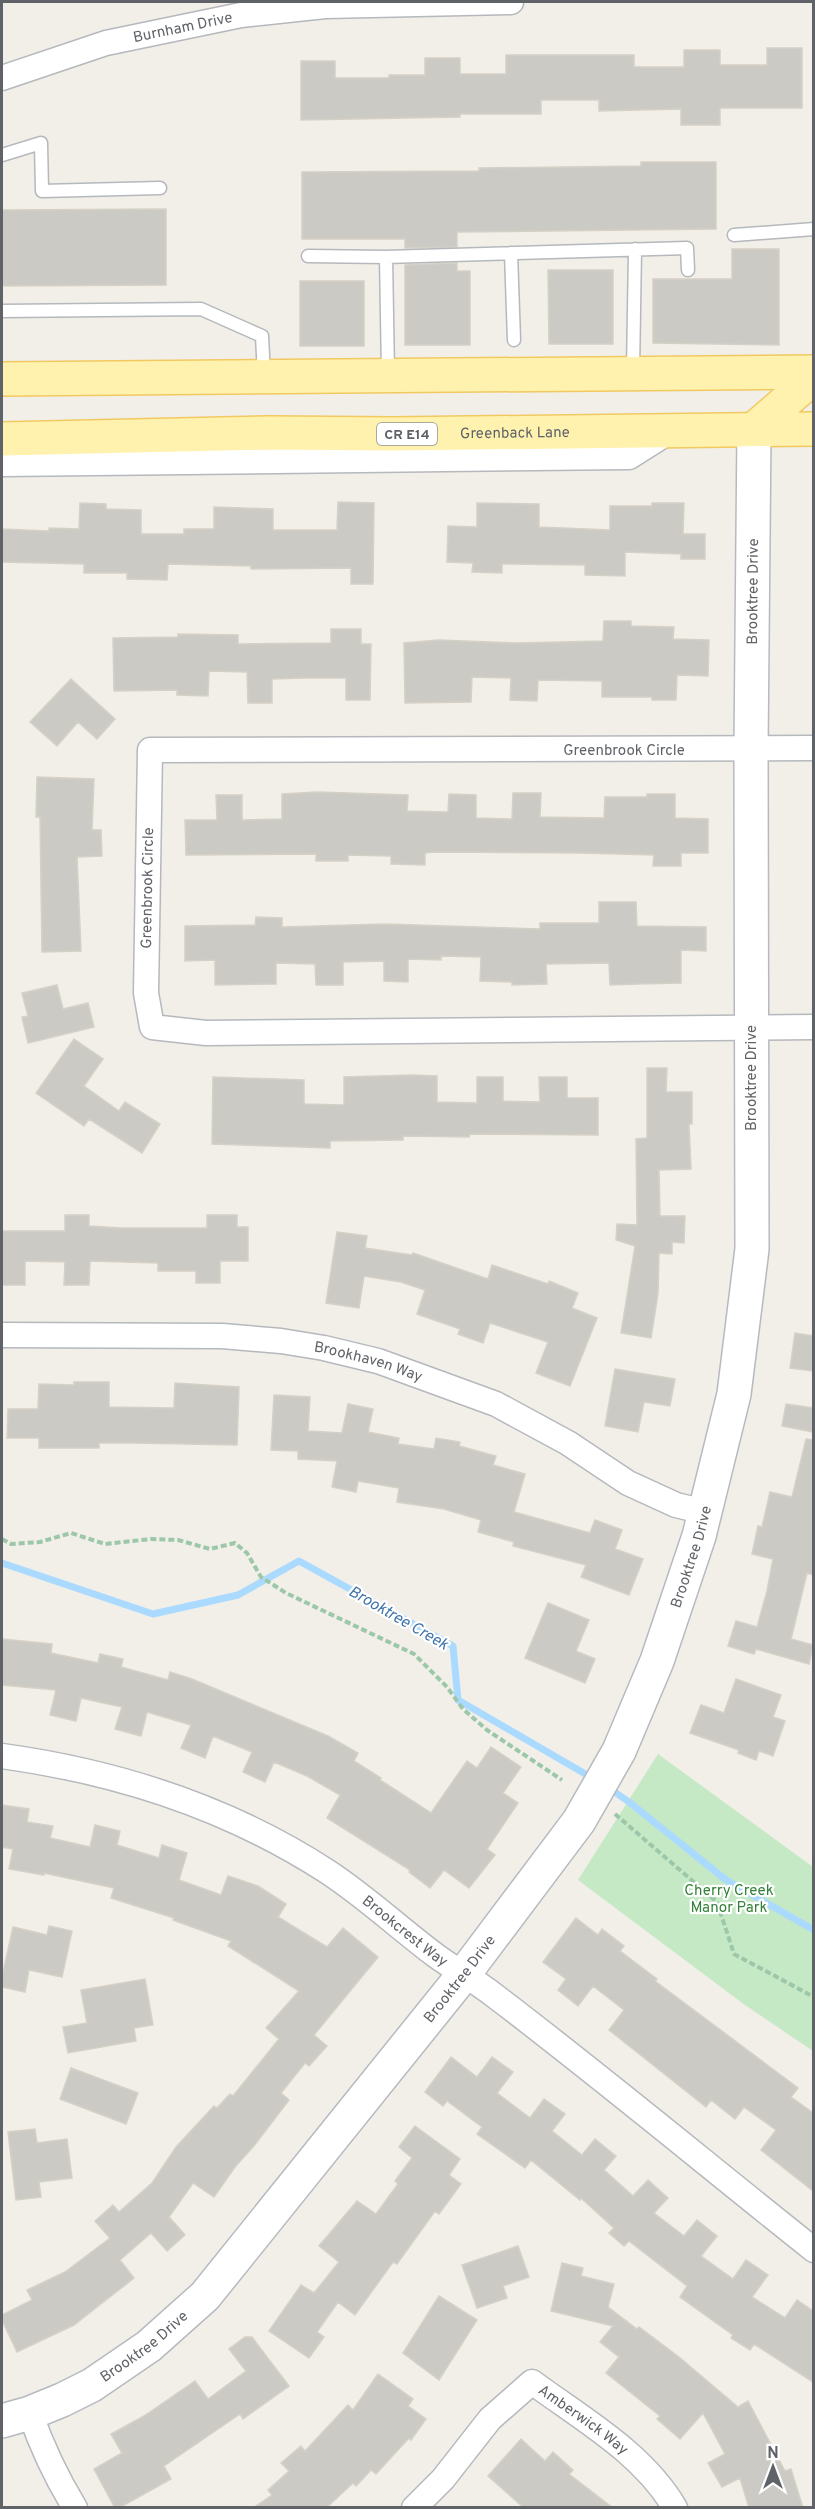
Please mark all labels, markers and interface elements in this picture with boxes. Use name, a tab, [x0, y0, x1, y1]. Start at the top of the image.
street label: Burnham Drive	[132, 9, 234, 48]
road number: CR E14	[377, 423, 437, 445]
street label: Greenback Lane	[460, 424, 570, 444]
street label: Brooktree Drive	[744, 538, 764, 645]
street label: Greenbrook Circle	[563, 742, 685, 761]
street label: Greenbrook Circle	[138, 827, 159, 949]
street label: Brooktree Drive	[743, 1025, 762, 1131]
street label: Brookhaven Way	[312, 1339, 425, 1387]
street label: Brooktree Drive	[667, 1504, 717, 1611]
water label: Brooktree Creek	[345, 1582, 452, 1656]
park label: Cherry Creek Manor Park	[684, 1882, 774, 1918]
street label: Brookcrest Way	[357, 1892, 451, 1972]
street label: Brooktree Drive	[420, 1932, 501, 2027]
street label: Brooktree Drive	[97, 2308, 193, 2387]
street label: Amberwick Way	[534, 2381, 632, 2460]
north arrow	[743, 2437, 803, 2497]
text: N	[767, 2444, 779, 2464]

